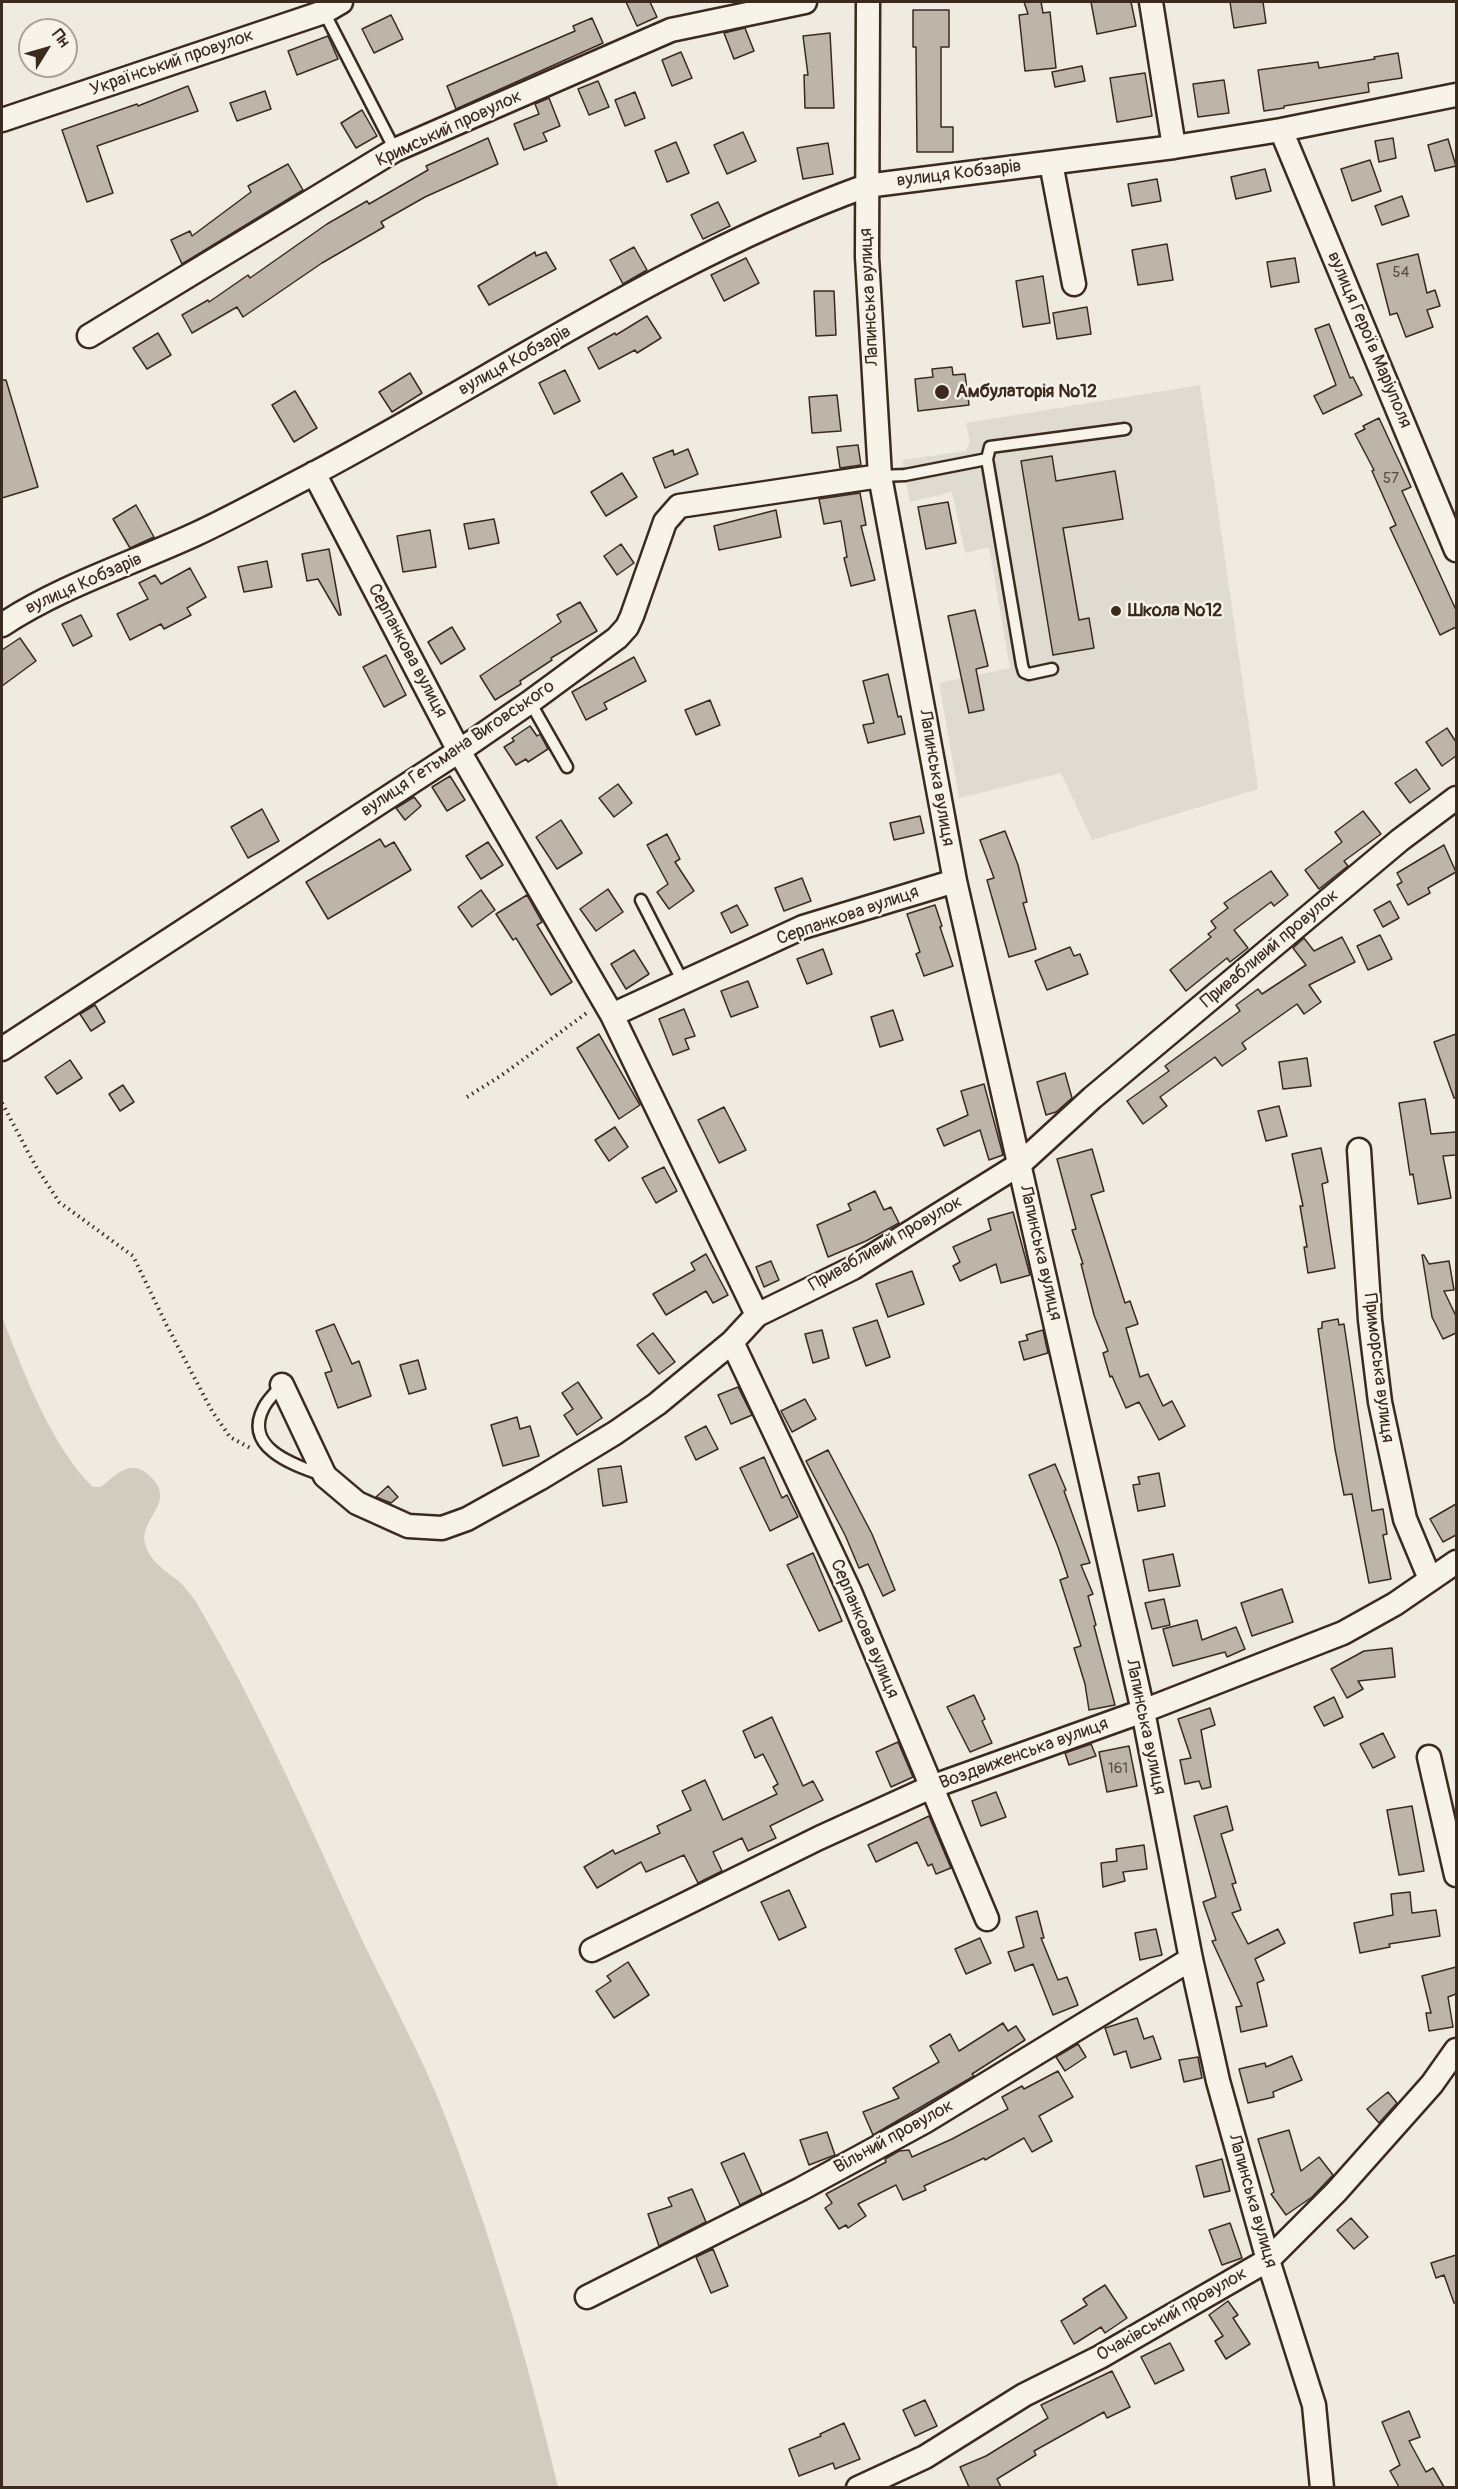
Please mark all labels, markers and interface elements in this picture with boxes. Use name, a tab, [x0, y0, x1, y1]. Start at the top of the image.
north arrow	[18, 18, 78, 78]
text: Пн	[47, 25, 74, 51]
street label: Український провулок	[87, 25, 257, 101]
street label: Кримський провулок	[373, 86, 525, 172]
street label: вулиця Кобзарів	[895, 156, 1023, 192]
street label: Лапинська вулиця	[856, 227, 884, 367]
street label: вулиця Героїв Маріуполя	[1322, 248, 1416, 432]
house number: 54	[1393, 264, 1409, 282]
street label: вулиця Кобзарів	[455, 321, 575, 401]
place label: Амбулаторія №12	[956, 381, 1097, 403]
marker: Амбулаторія №12	[933, 383, 951, 401]
house number: 57	[1383, 470, 1399, 488]
street label: вулиця Кобзарів	[22, 549, 146, 619]
street label: Серпанкова вулиця	[363, 580, 451, 722]
place label: Школа №12	[1128, 600, 1222, 622]
marker: Школа №12	[1109, 604, 1123, 618]
street label: вулиця Гетьмана Виговського	[357, 676, 559, 822]
street label: Лапинська вулиця	[913, 708, 959, 848]
street label: Серпанкова вулиця	[774, 882, 922, 950]
street label: Привабливий провулок	[1197, 885, 1343, 1013]
street label: Лапинська вулиця	[1014, 1183, 1066, 1323]
street label: Привабливий провулок	[805, 1191, 967, 1297]
street label: Приморська вулиця	[1358, 1292, 1398, 1444]
street label: Серпанкова вулиця	[825, 1556, 903, 1702]
street label: Лапинська вулиця	[1120, 1657, 1170, 1797]
street label: Воздвиженська вулиця	[937, 1713, 1111, 1795]
house number: 161	[1108, 1760, 1128, 1778]
street label: Вільний провулок	[831, 2095, 957, 2179]
street label: Лапинська вулиця	[1223, 2132, 1281, 2270]
street label: Очаківський провулок	[1093, 2263, 1251, 2367]

